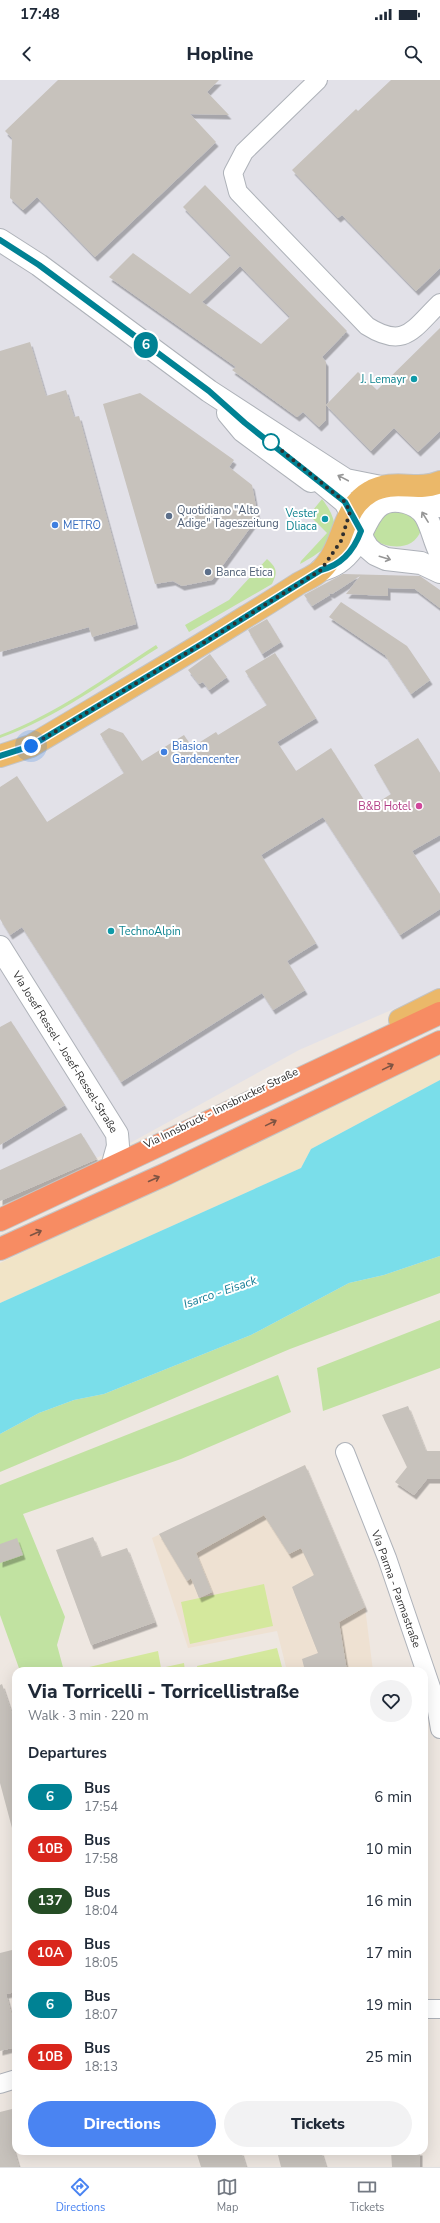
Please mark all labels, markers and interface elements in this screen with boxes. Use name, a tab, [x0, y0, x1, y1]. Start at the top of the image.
text: 17:48	[20, 4, 60, 24]
text: Hopline	[186, 42, 254, 66]
icon: back	[16, 43, 38, 65]
icon: search	[402, 43, 424, 65]
line badge: 6	[133, 332, 159, 358]
text: 6	[142, 335, 150, 354]
place label: J. Lemayr	[360, 372, 406, 387]
marker: J. Lemayr	[409, 374, 419, 384]
unlabelled marker	[262, 433, 280, 451]
one-way arrow	[337, 473, 349, 481]
place label: Quotidiano "Alto Adige" Tageszeitung	[177, 503, 279, 531]
place label: Vester Dliaca	[284, 506, 317, 534]
marker: Quotidiano "Alto Adige" Tageszeitung	[164, 511, 174, 521]
one-way arrow	[420, 511, 429, 522]
marker: Vester Dliaca	[320, 514, 330, 524]
place label: METRO	[63, 518, 101, 533]
marker: METRO	[50, 520, 60, 530]
one-way arrow	[379, 555, 392, 562]
place label: Banca Etica	[216, 565, 273, 580]
marker: Banca Etica	[203, 567, 213, 577]
your location	[21, 736, 41, 756]
place label: Biasion Gardencenter	[172, 739, 239, 767]
marker: Biasion Gardencenter	[159, 747, 169, 757]
place label: B&B Hotel	[358, 799, 412, 814]
marker: B&B Hotel	[414, 801, 424, 811]
place label: TechnoAlpin	[119, 924, 181, 939]
marker: TechnoAlpin	[106, 926, 116, 936]
street label: Via Josef Ressel - Josef-Ressel-Straße	[8, 967, 121, 1136]
one-way arrow	[382, 1063, 394, 1070]
street label: Via Innsbruck - Innsbrucker Straße	[140, 1064, 301, 1152]
one-way arrow	[265, 1119, 277, 1126]
one-way arrow	[148, 1175, 160, 1183]
one-way arrow	[29, 1229, 41, 1236]
water label: Isarco - Eisack	[181, 1272, 260, 1312]
street label: Via Parma - Parmastraße	[367, 1527, 424, 1650]
text: Via Torricelli - Torricellistraße	[28, 1679, 299, 1705]
button: heart	[370, 1680, 412, 1722]
text: Walk · 3 min · 220 m	[28, 1707, 149, 1725]
text: Departures	[28, 1743, 107, 1763]
text: Bus	[84, 1778, 110, 1798]
text: 6	[46, 1787, 54, 1806]
text: 6 min	[374, 1787, 412, 1807]
text: 17:54	[84, 1798, 118, 1816]
text: Bus	[84, 1830, 110, 1850]
text: 10B	[37, 1839, 63, 1858]
text: 10 min	[365, 1839, 412, 1859]
text: 17:58	[84, 1850, 118, 1868]
text: Bus	[84, 1882, 110, 1902]
text: 137	[37, 1891, 63, 1910]
text: 16 min	[365, 1891, 412, 1911]
text: 18:04	[84, 1902, 118, 1920]
text: Bus	[84, 1934, 110, 1954]
text: 10A	[36, 1943, 64, 1962]
text: 17 min	[365, 1943, 412, 1963]
text: 18:05	[84, 1954, 118, 1972]
text: Bus	[84, 1986, 110, 2006]
text: 6	[46, 1995, 54, 2014]
text: 19 min	[365, 1995, 412, 2015]
text: 18:07	[84, 2006, 118, 2024]
text: Bus	[84, 2038, 110, 2058]
text: 10B	[37, 2047, 63, 2066]
text: 25 min	[365, 2047, 412, 2067]
text: 18:13	[84, 2058, 118, 2076]
button: Directions	[28, 2101, 216, 2147]
button: Tickets	[224, 2101, 412, 2147]
tab: Directions	[56, 2176, 105, 2215]
tab: Map	[216, 2176, 238, 2215]
tab: Tickets	[350, 2176, 384, 2215]

